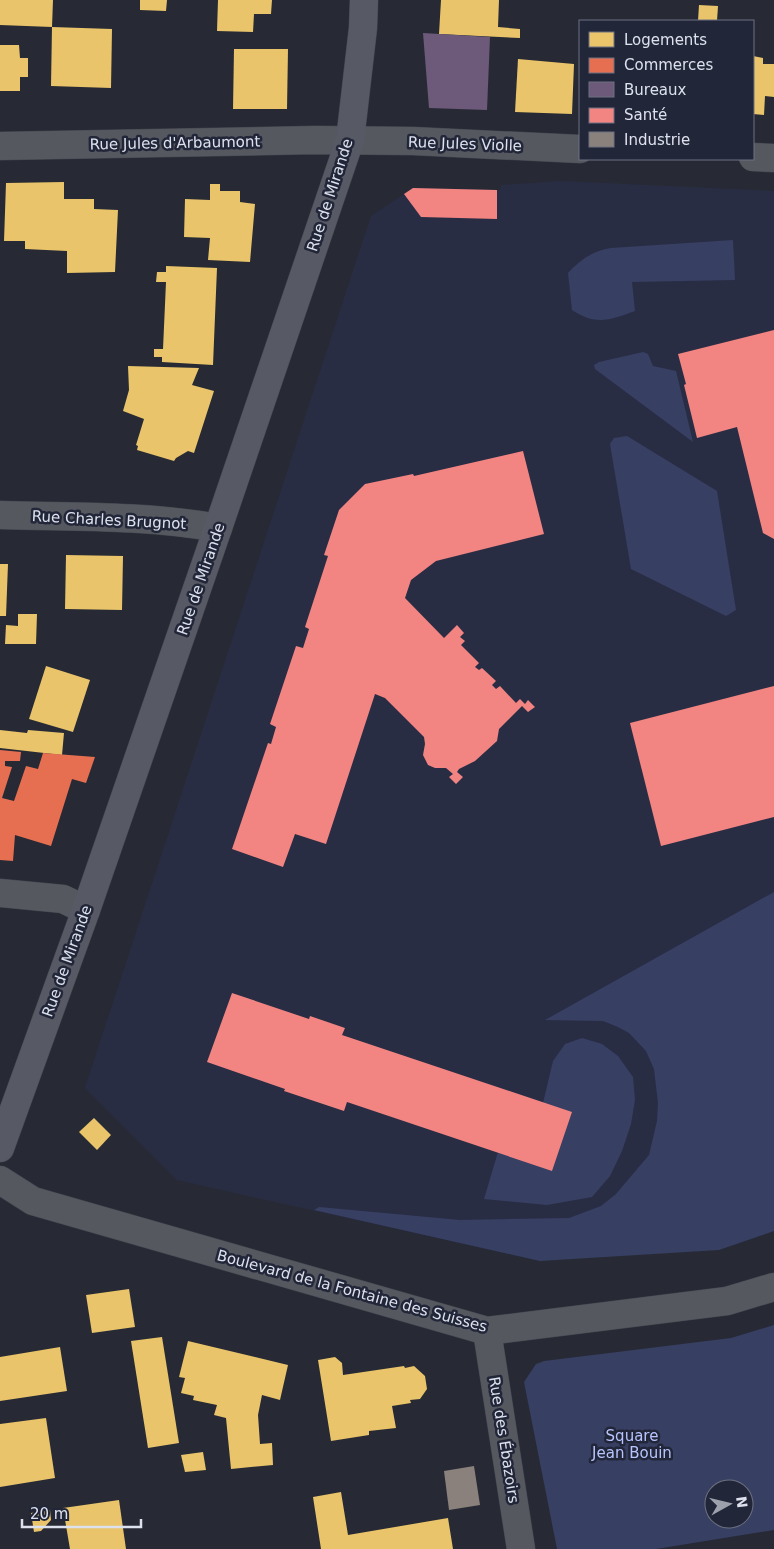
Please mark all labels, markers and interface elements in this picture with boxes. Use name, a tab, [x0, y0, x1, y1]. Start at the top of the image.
legend	[579, 20, 754, 160]
text: Logements	[624, 31, 707, 49]
text: Commerces	[624, 56, 713, 74]
text: Bureaux	[624, 81, 687, 99]
text: Santé	[624, 106, 667, 124]
text: Industrie	[624, 131, 690, 149]
street label: Rue Jules d'Arbaumont	[90, 133, 261, 153]
street label: Rue Jules Violle	[408, 133, 522, 155]
street label: Rue de Mirande	[303, 136, 357, 254]
street label: Rue Charles Brugnot	[31, 507, 187, 533]
street label: Rue de Mirande	[173, 521, 229, 637]
street label: Rue de Mirande	[38, 903, 96, 1019]
street label: Boulevard de la Fontaine des Suisses	[215, 1246, 489, 1336]
street label: Rue des Ébazoirs	[485, 1375, 524, 1505]
park label: Square Jean Bouin	[591, 1427, 672, 1462]
north arrow	[704, 1479, 754, 1529]
text: N	[733, 1495, 751, 1509]
scale bar	[22, 1496, 141, 1528]
text: 20 m	[30, 1505, 68, 1523]

